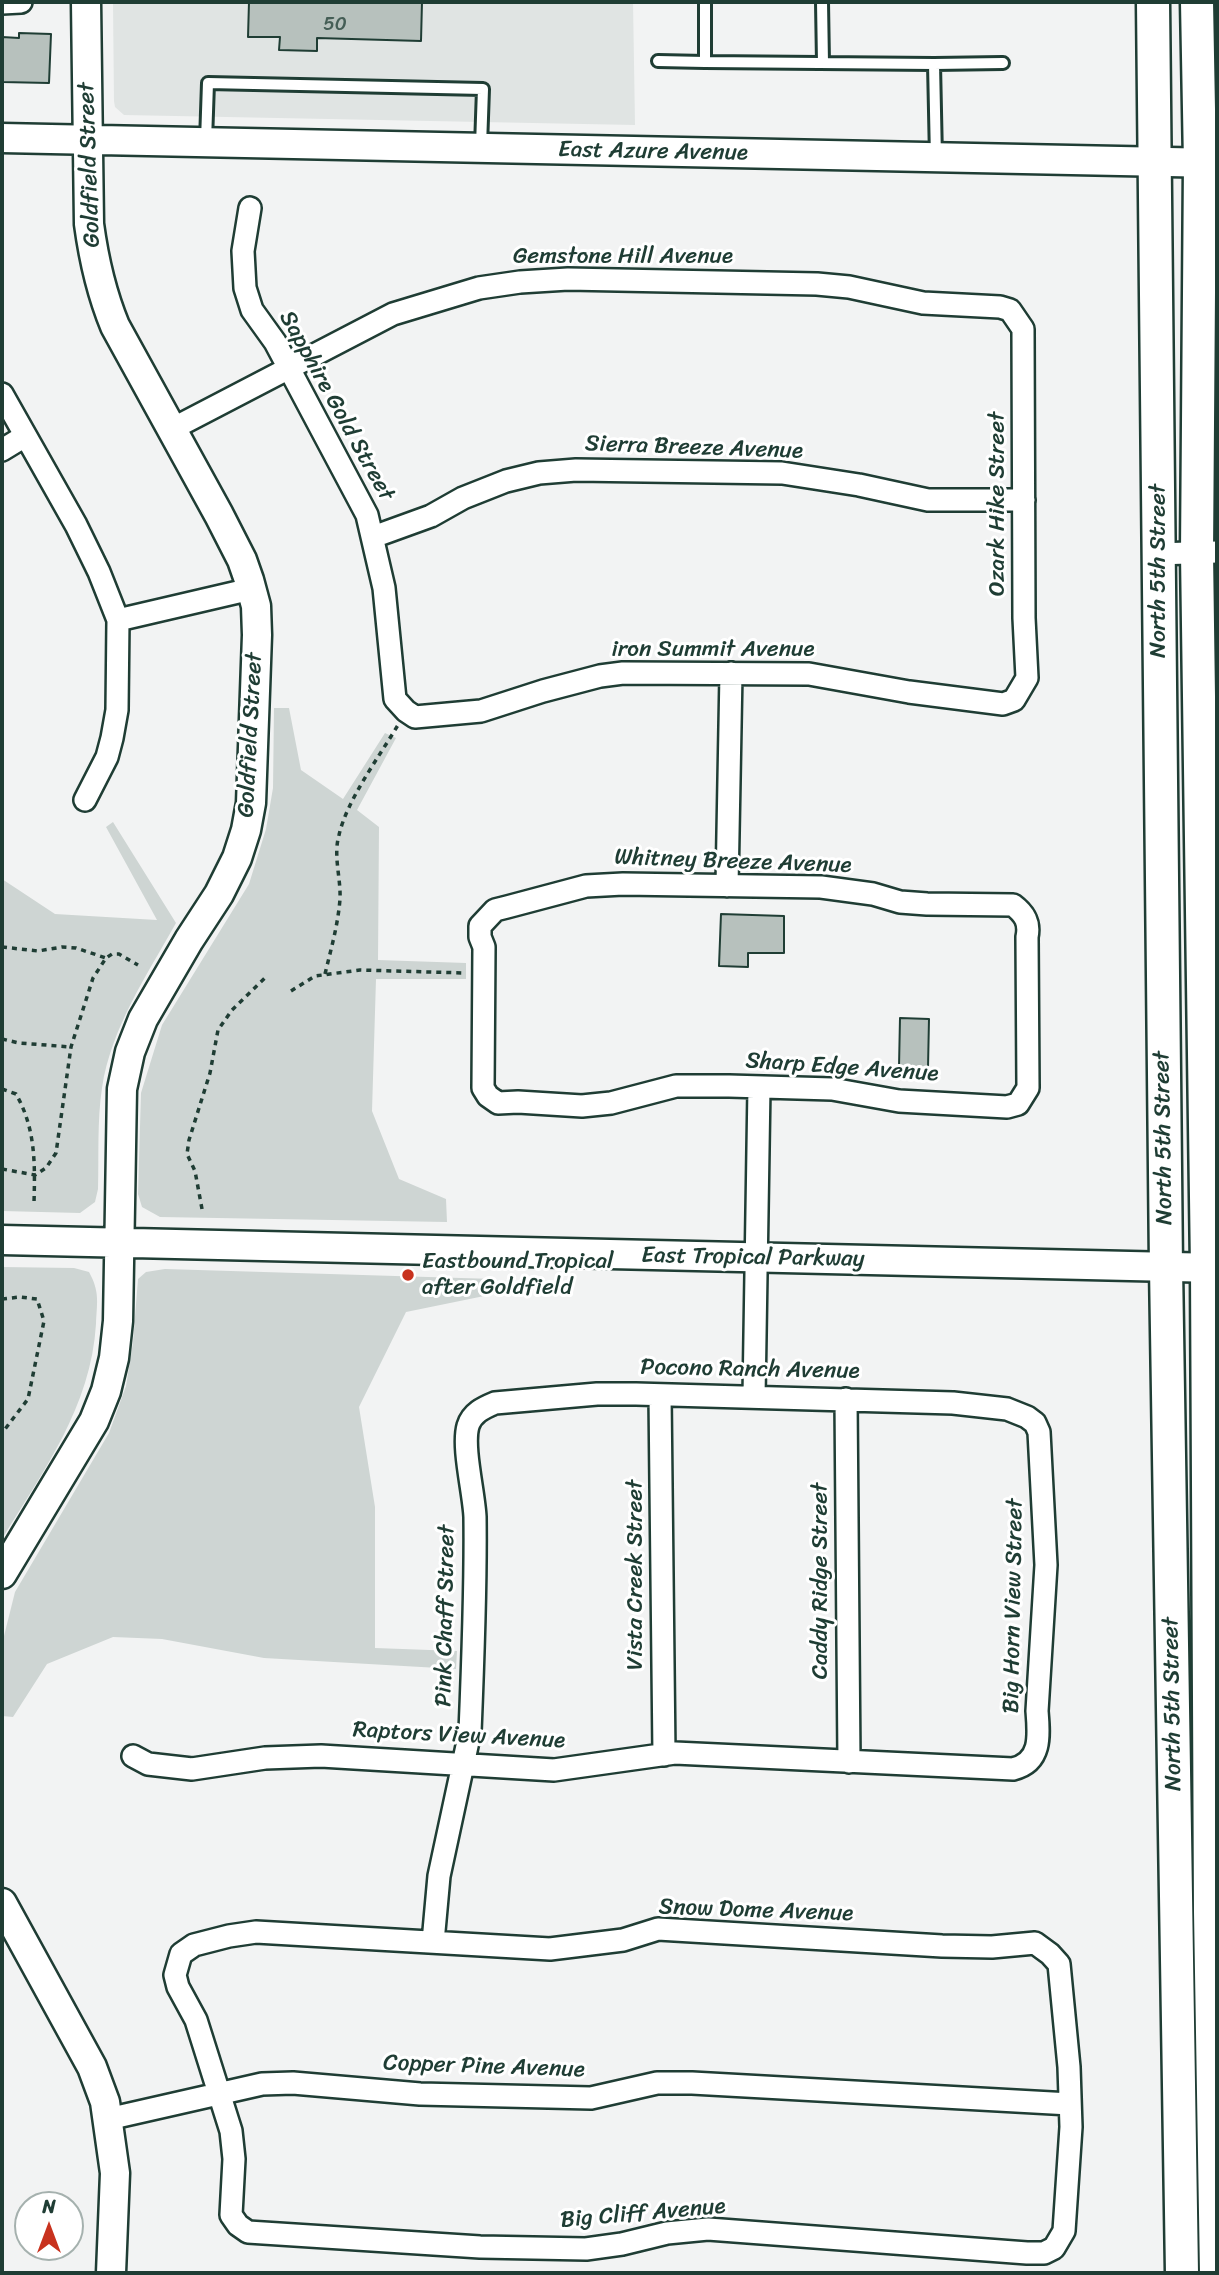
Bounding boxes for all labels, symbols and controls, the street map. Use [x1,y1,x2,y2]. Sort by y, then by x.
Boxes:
house number: 50 [323,14,347,36]
street label: Goldfield Street [73,82,107,248]
street label: East Azure Avenue [558,137,748,167]
street label: Gemstone Hill Avenue [513,243,733,271]
street label: Sapphire Gold Street [272,306,400,506]
street label: Ozark Hike Street [984,412,1012,596]
street label: Sierra Breeze Avenue [585,430,803,466]
street label: North 5th Street [1145,484,1173,658]
street label: iron Summit Avenue [612,636,814,664]
street label: Goldfield Street [233,652,269,818]
street label: Whitney Breeze Avenue [614,844,852,880]
street label: Sharp Edge Avenue [745,1047,939,1089]
street label: North 5th Street [1149,1051,1179,1225]
street label: East Tropical Parkway [641,1242,865,1274]
place label: Eastbound Tropical after Goldfield [422,1248,614,1302]
marker: Eastbound Tropical after Goldfield [400,1267,416,1283]
street label: Pocono Ranch Avenue [640,1354,860,1386]
street label: Vista Creek Street [622,1480,650,1670]
street label: Caddy Ridge Street [807,1483,835,1679]
street label: Big Horn View Street [998,1498,1030,1714]
street label: Pink Chaff Street [431,1525,461,1707]
street label: North 5th Street [1158,1617,1188,1791]
street label: Raptors View Avenue [352,1717,566,1755]
street label: Snow Dome Avenue [658,1894,854,1928]
street label: Copper Pine Avenue [383,2050,585,2084]
text: N [42,2190,56,2223]
north arrow [14,2191,84,2261]
street label: Big Cliff Avenue [559,2193,727,2235]

